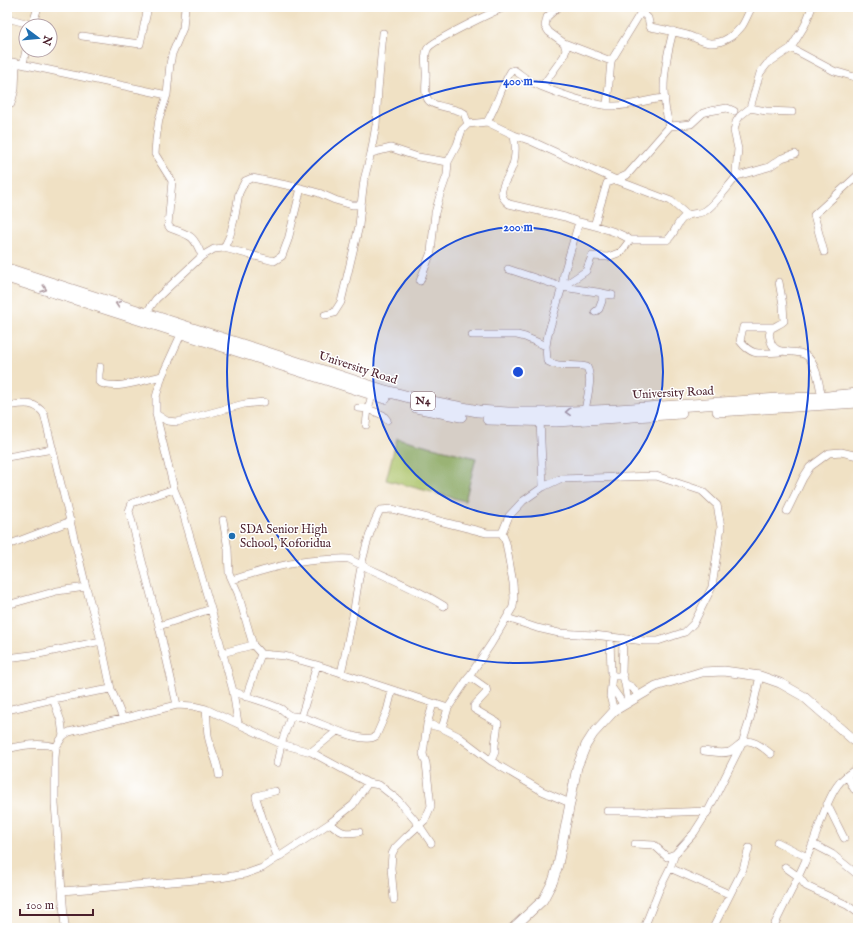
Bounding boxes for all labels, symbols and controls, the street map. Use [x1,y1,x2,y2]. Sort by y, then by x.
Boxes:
north arrow [18,18,58,58]
text: N [38,33,55,47]
text: 400 m [503,74,534,89]
text: 200 m [503,220,533,235]
one-way arrow [40,285,47,293]
one-way arrow [115,300,122,309]
street label: University Road [317,348,400,388]
centre of rings [511,365,525,379]
street label: University Road [632,383,715,403]
road number: N4 [411,392,435,410]
one-way arrow [565,407,571,416]
place label: SDA Senior High School, Koforidua [240,522,332,551]
marker: SDA Senior High School, Koforidua [227,531,237,541]
scale bar [20,891,93,917]
text: 100 m [26,898,54,913]

